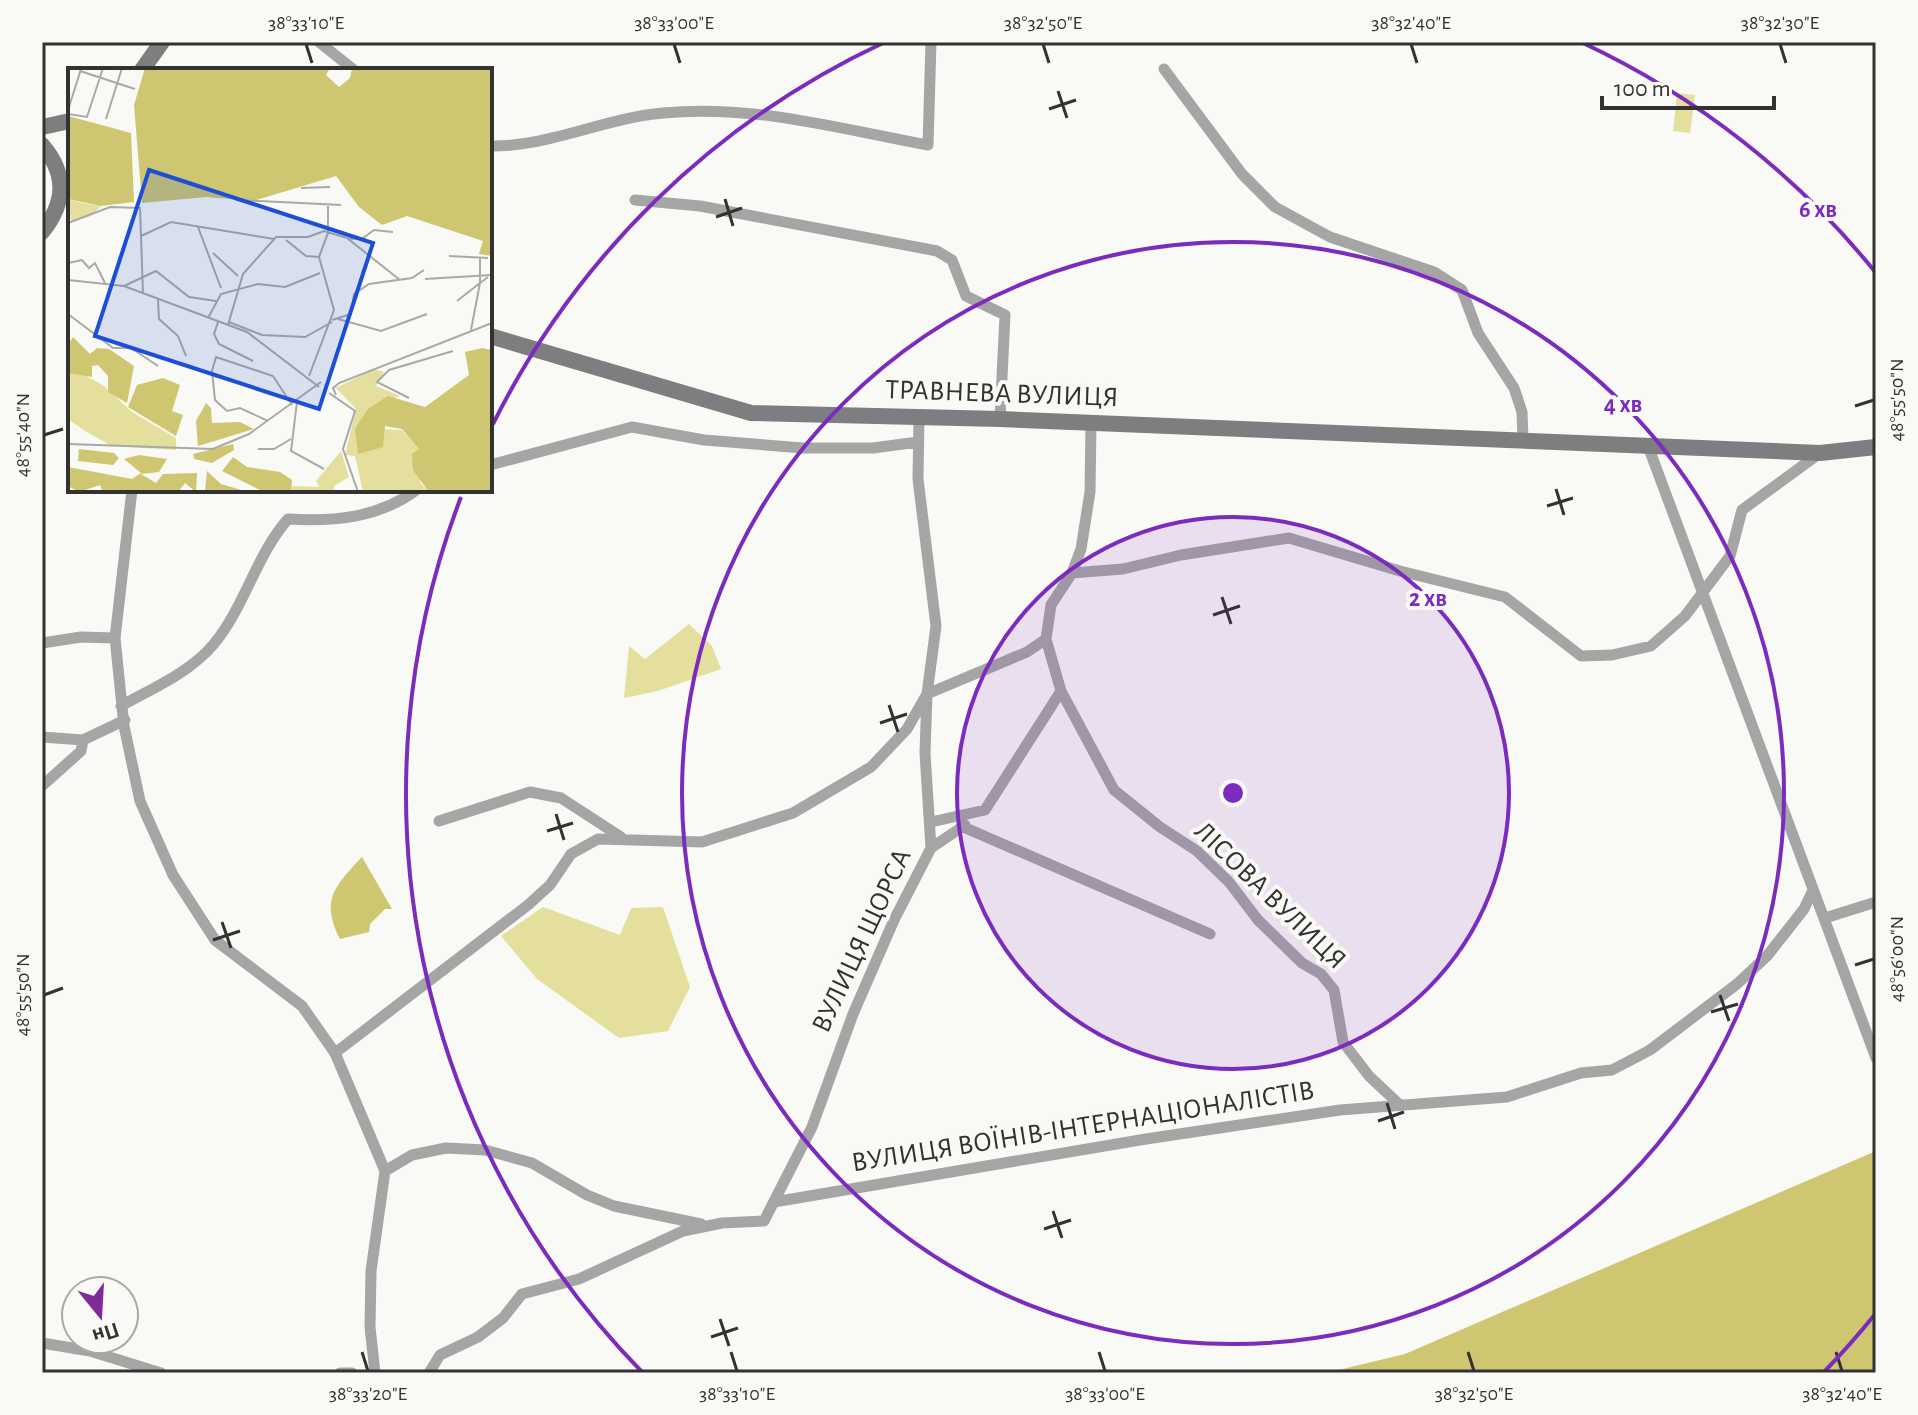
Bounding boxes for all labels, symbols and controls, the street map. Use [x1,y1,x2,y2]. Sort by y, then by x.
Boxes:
text: 38°33'10"E [268,13,344,33]
text: 38°33'00"E [634,13,714,33]
text: 38°32'50"E [1004,13,1083,33]
text: 38°32'40"E [1371,13,1451,33]
text: 38°32'30"E [1741,13,1819,33]
scale bar [1602,60,1774,110]
inset map [68,68,492,492]
text: 100 m [1614,77,1671,101]
text: 6 хв [1799,198,1837,222]
text: 48°55'50"N [1887,358,1907,442]
street label: ТРАВНЕВА ВУЛИЦЯ [885,376,1119,412]
text: 48°55'40"N [13,393,33,477]
text: 4 хв [1604,393,1642,417]
text: 2 хв [1409,587,1447,611]
centre of rings [1219,779,1247,807]
street label: ЛІСОВА ВУЛИЦЯ [1189,817,1351,975]
street label: ВУЛИЦЯ ЩОРСА [807,845,917,1037]
text: 48°56'00"N [1887,916,1907,1002]
text: 48°55'50"N [13,953,33,1037]
street label: ВУЛИЦЯ ВОЇНІВ-ІНТЕРНАЦІОНАЛІСТІВ [849,1075,1316,1177]
north arrow [60,1275,140,1355]
text: Пн [90,1318,122,1348]
text: 38°33'20"E [329,1384,407,1404]
text: 38°33'10"E [699,1384,775,1404]
text: 38°33'00"E [1065,1384,1145,1404]
text: 38°32'50"E [1435,1384,1514,1404]
text: 38°32'40"E [1802,1384,1882,1404]

